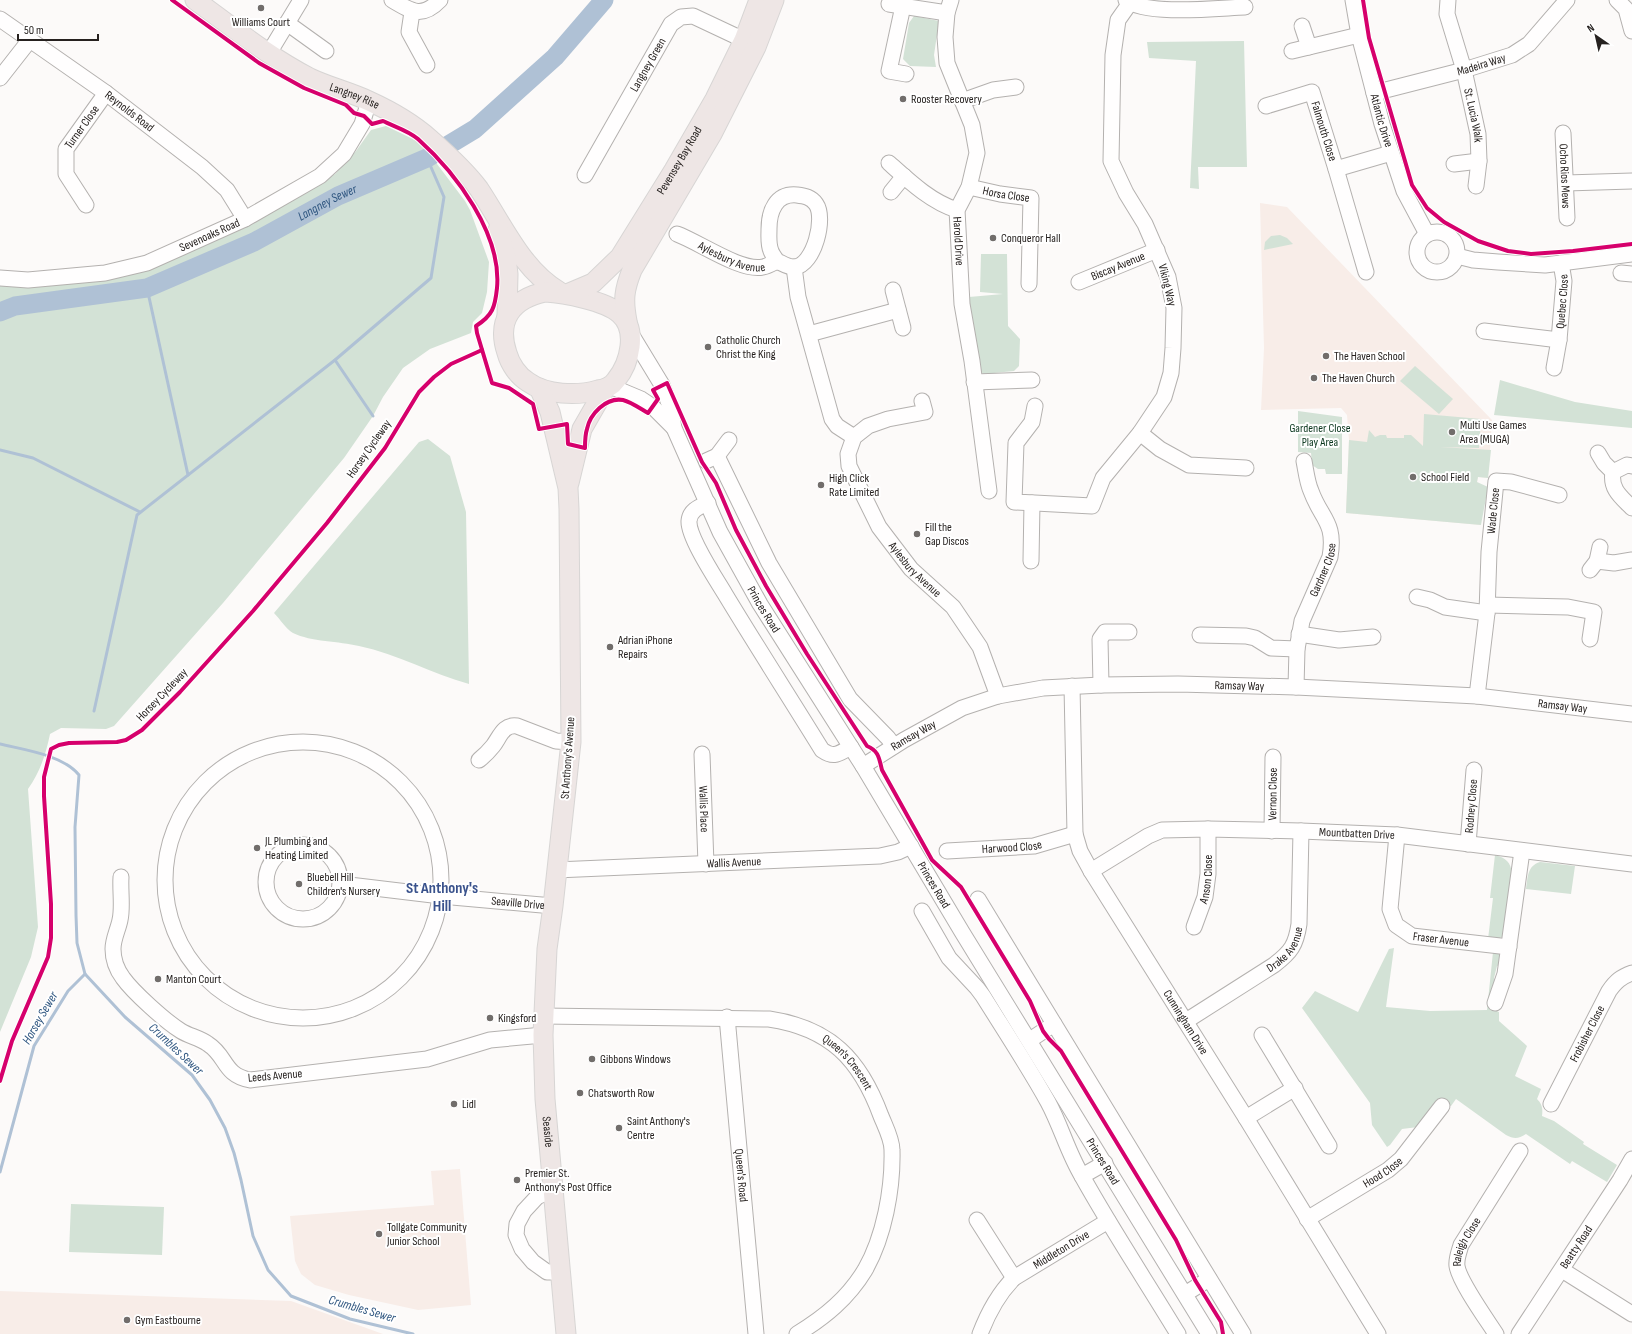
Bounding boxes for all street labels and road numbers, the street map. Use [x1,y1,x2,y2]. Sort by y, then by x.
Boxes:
street label: Langney Green [627,35,669,94]
street label: Madeira Way [1455,50,1508,79]
street label: Langney Rise [328,79,382,112]
street label: Reynolds Road [102,87,157,135]
street label: St. Lucia Walk [1461,87,1486,143]
street label: Atlantic Drive [1367,91,1397,149]
street label: Falmouth Close [1308,99,1341,163]
street label: Turner Close [61,102,102,152]
street label: Pevensey Bay Road [653,124,705,197]
street label: Ocho Rios Mews [1556,143,1574,209]
street label: Horsa Close [981,183,1031,205]
street label: Sevenoaks Road [177,215,242,255]
street label: Harold Drive [950,216,967,266]
street label: Aylesbury Avenue [695,237,767,275]
street label: Biscay Avenue [1089,248,1147,284]
street label: Viking Way [1155,262,1180,308]
street label: Quebec Close [1552,273,1572,329]
street label: Horsey Cycleway [343,417,395,481]
street label: Wade Close [1483,487,1503,534]
street label: Aylesbury Avenue [885,538,945,600]
street label: Gardner Close [1306,543,1339,599]
street label: Princes Road [744,583,784,635]
street label: Horsey Cycleway [133,665,191,725]
street label: Ramsay Way [1214,677,1265,694]
street label: Ramsay Way [1537,696,1589,716]
street label: St Anthony's Avenue [558,716,578,800]
street label: Ramsay Way [888,716,939,754]
street label: Vernon Close [1265,767,1280,820]
street label: Rodney Close [1461,778,1481,834]
street label: Wallis Place [696,785,712,833]
street label: Mountbatten Drive [1319,824,1395,842]
street label: Harwood Close [981,837,1044,856]
street label: Wallis Avenue [706,854,762,871]
street label: Anson Close [1195,854,1216,907]
street label: Princes Road [914,859,954,911]
street label: Seaville Drive [491,893,546,913]
street label: Drake Avenue [1264,925,1306,975]
street label: Fraser Avenue [1412,929,1470,950]
street label: Cunningham Drive [1160,987,1212,1057]
street label: Frobisher Close [1566,1003,1608,1065]
street label: Queen's Crescent [820,1031,876,1093]
street label: Leeds Avenue [247,1066,303,1086]
street label: Seaside [539,1116,557,1148]
street label: Princes Road [1083,1135,1123,1187]
street label: Queen's Road [732,1148,751,1203]
street label: Hood Close [1360,1153,1406,1191]
street label: Raleigh Close [1449,1214,1484,1267]
street label: Beatty Road [1556,1223,1596,1272]
street label: Middleton Drive [1030,1227,1092,1272]

